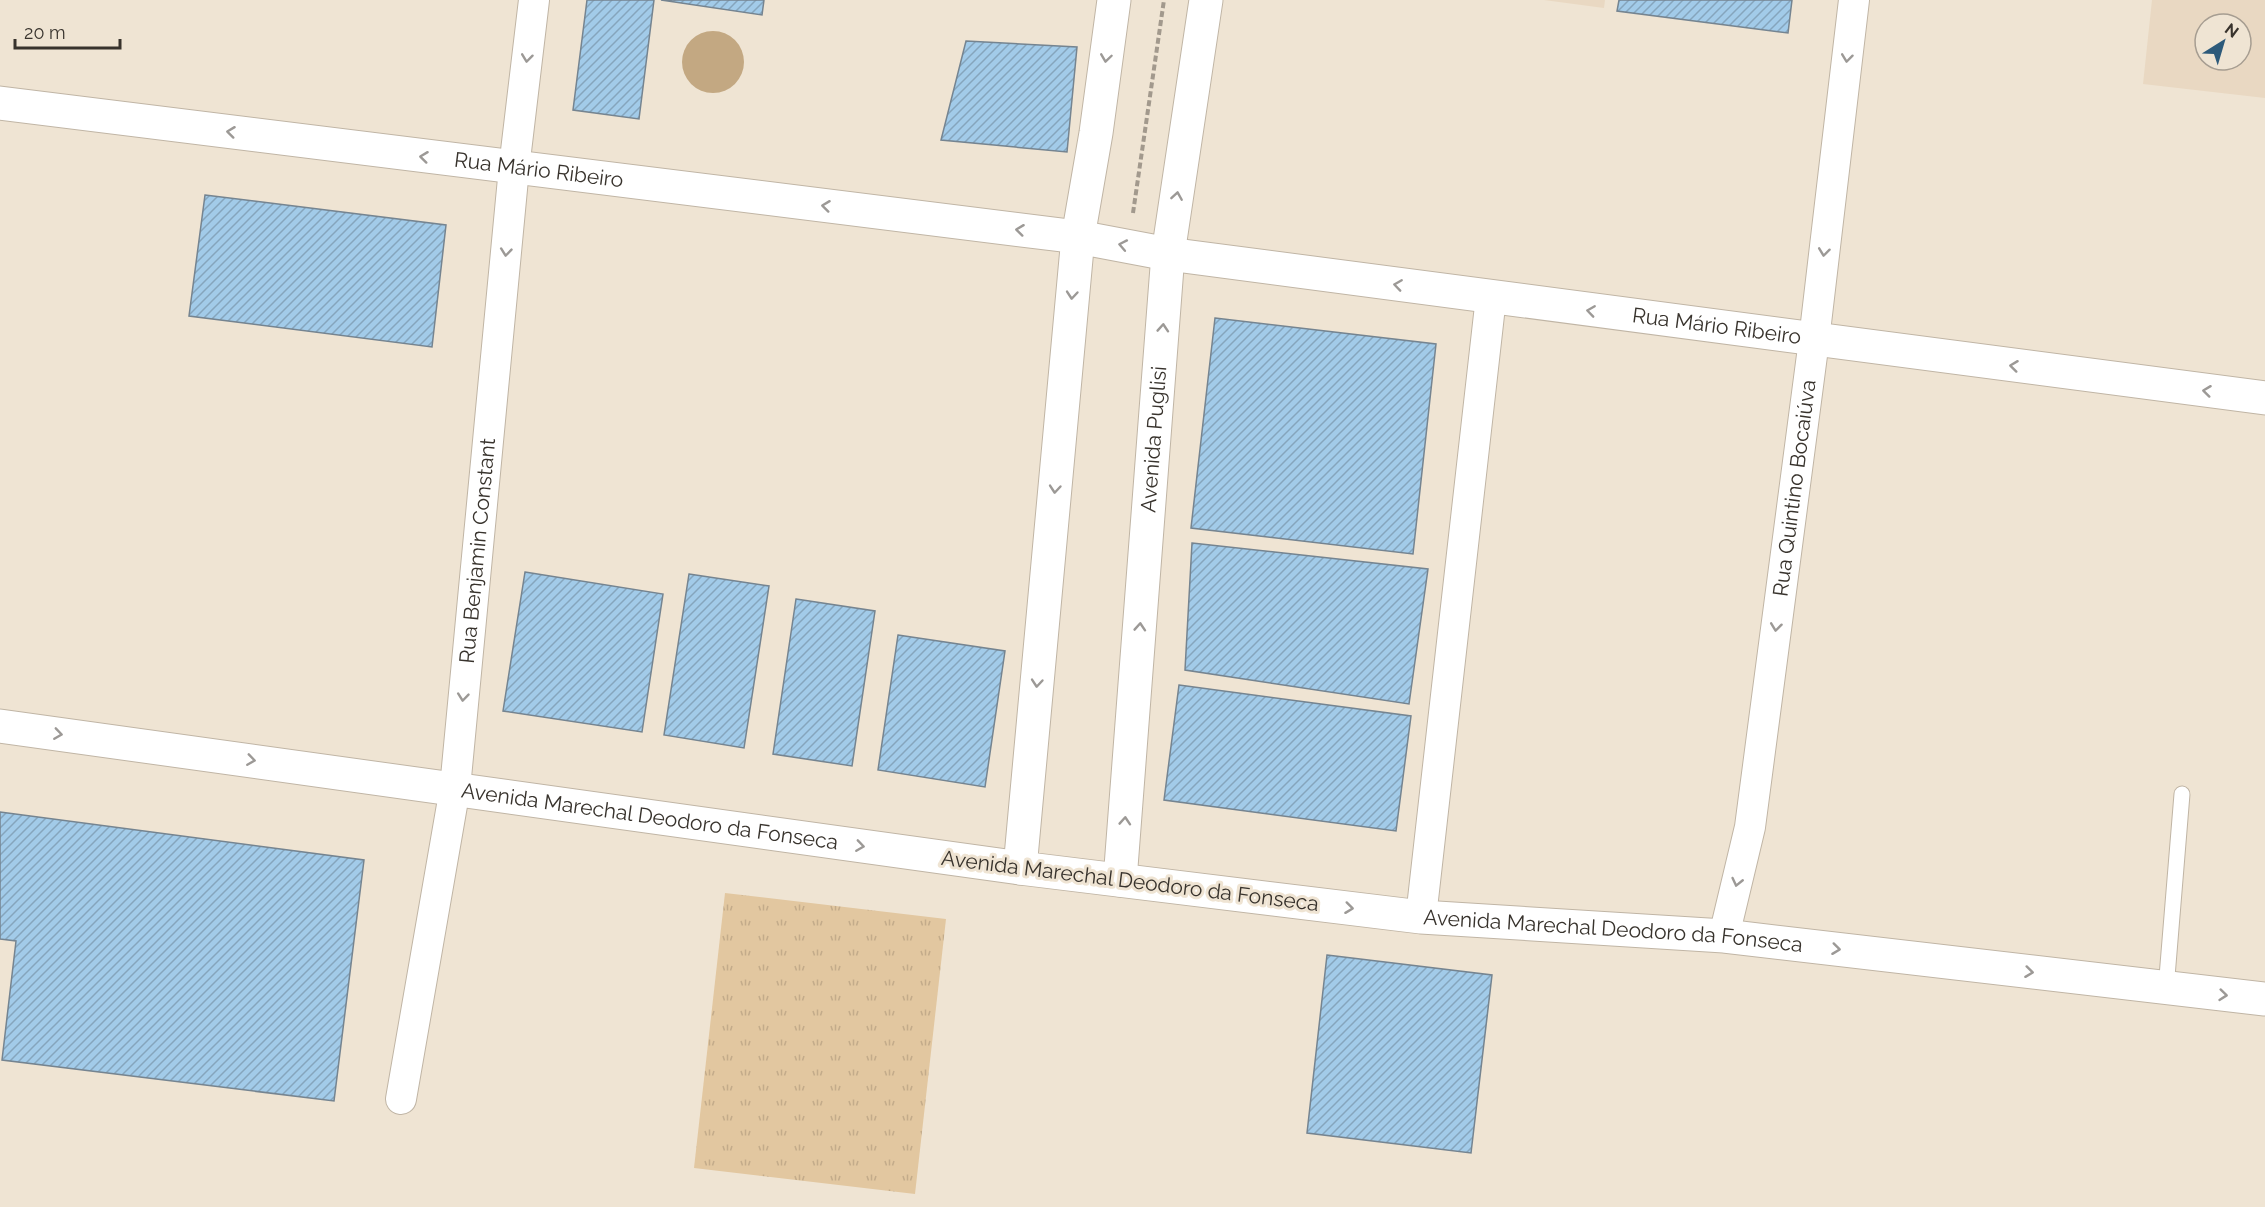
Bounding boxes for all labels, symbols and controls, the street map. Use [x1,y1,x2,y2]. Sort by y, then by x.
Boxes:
scale bar [15,12,120,50]
north arrow [2193,12,2253,72]
text: N [2221,19,2242,42]
text: 20 m [24,22,66,43]
one-way arrow [1100,53,1113,63]
one-way arrow [522,54,534,63]
one-way arrow [1841,54,1854,63]
one-way arrow [226,126,235,139]
street label: Rua Mário Ribeiro [453,147,625,192]
one-way arrow [420,151,429,163]
one-way arrow [1170,192,1182,201]
one-way arrow [822,200,831,213]
one-way arrow [1015,224,1024,236]
one-way arrow [1118,239,1128,252]
one-way arrow [500,247,513,256]
one-way arrow [1819,247,1831,256]
one-way arrow [1393,279,1403,291]
one-way arrow [1066,290,1079,299]
street label: Rua Mário Ribeiro [1631,302,1803,349]
one-way arrow [1587,305,1596,317]
one-way arrow [1156,323,1169,332]
one-way arrow [2009,360,2018,373]
street label: Avenida Puglisi [1135,365,1171,513]
street label: Rua Quintino Bocaiúva [1767,378,1821,598]
one-way arrow [2202,385,2212,398]
street label: Rua Benjamin Constant [454,437,500,664]
one-way arrow [1049,485,1062,494]
one-way arrow [1133,622,1146,631]
one-way arrow [1771,623,1783,632]
one-way arrow [1031,679,1044,688]
one-way arrow [457,692,470,701]
one-way arrow [53,727,63,739]
one-way arrow [247,753,256,766]
street label: Avenida Marechal Deodoro da Fonseca [460,777,840,855]
one-way arrow [1118,817,1131,826]
one-way arrow [856,839,865,851]
street label: Avenida Marechal Deodoro da Fonseca [940,845,1320,916]
one-way arrow [1731,876,1744,886]
one-way arrow [1344,901,1353,913]
street label: Avenida Marechal Deodoro da Fonseca [1423,904,1804,957]
one-way arrow [1831,942,1840,955]
one-way arrow [2025,966,2034,978]
one-way arrow [2219,988,2228,1001]

